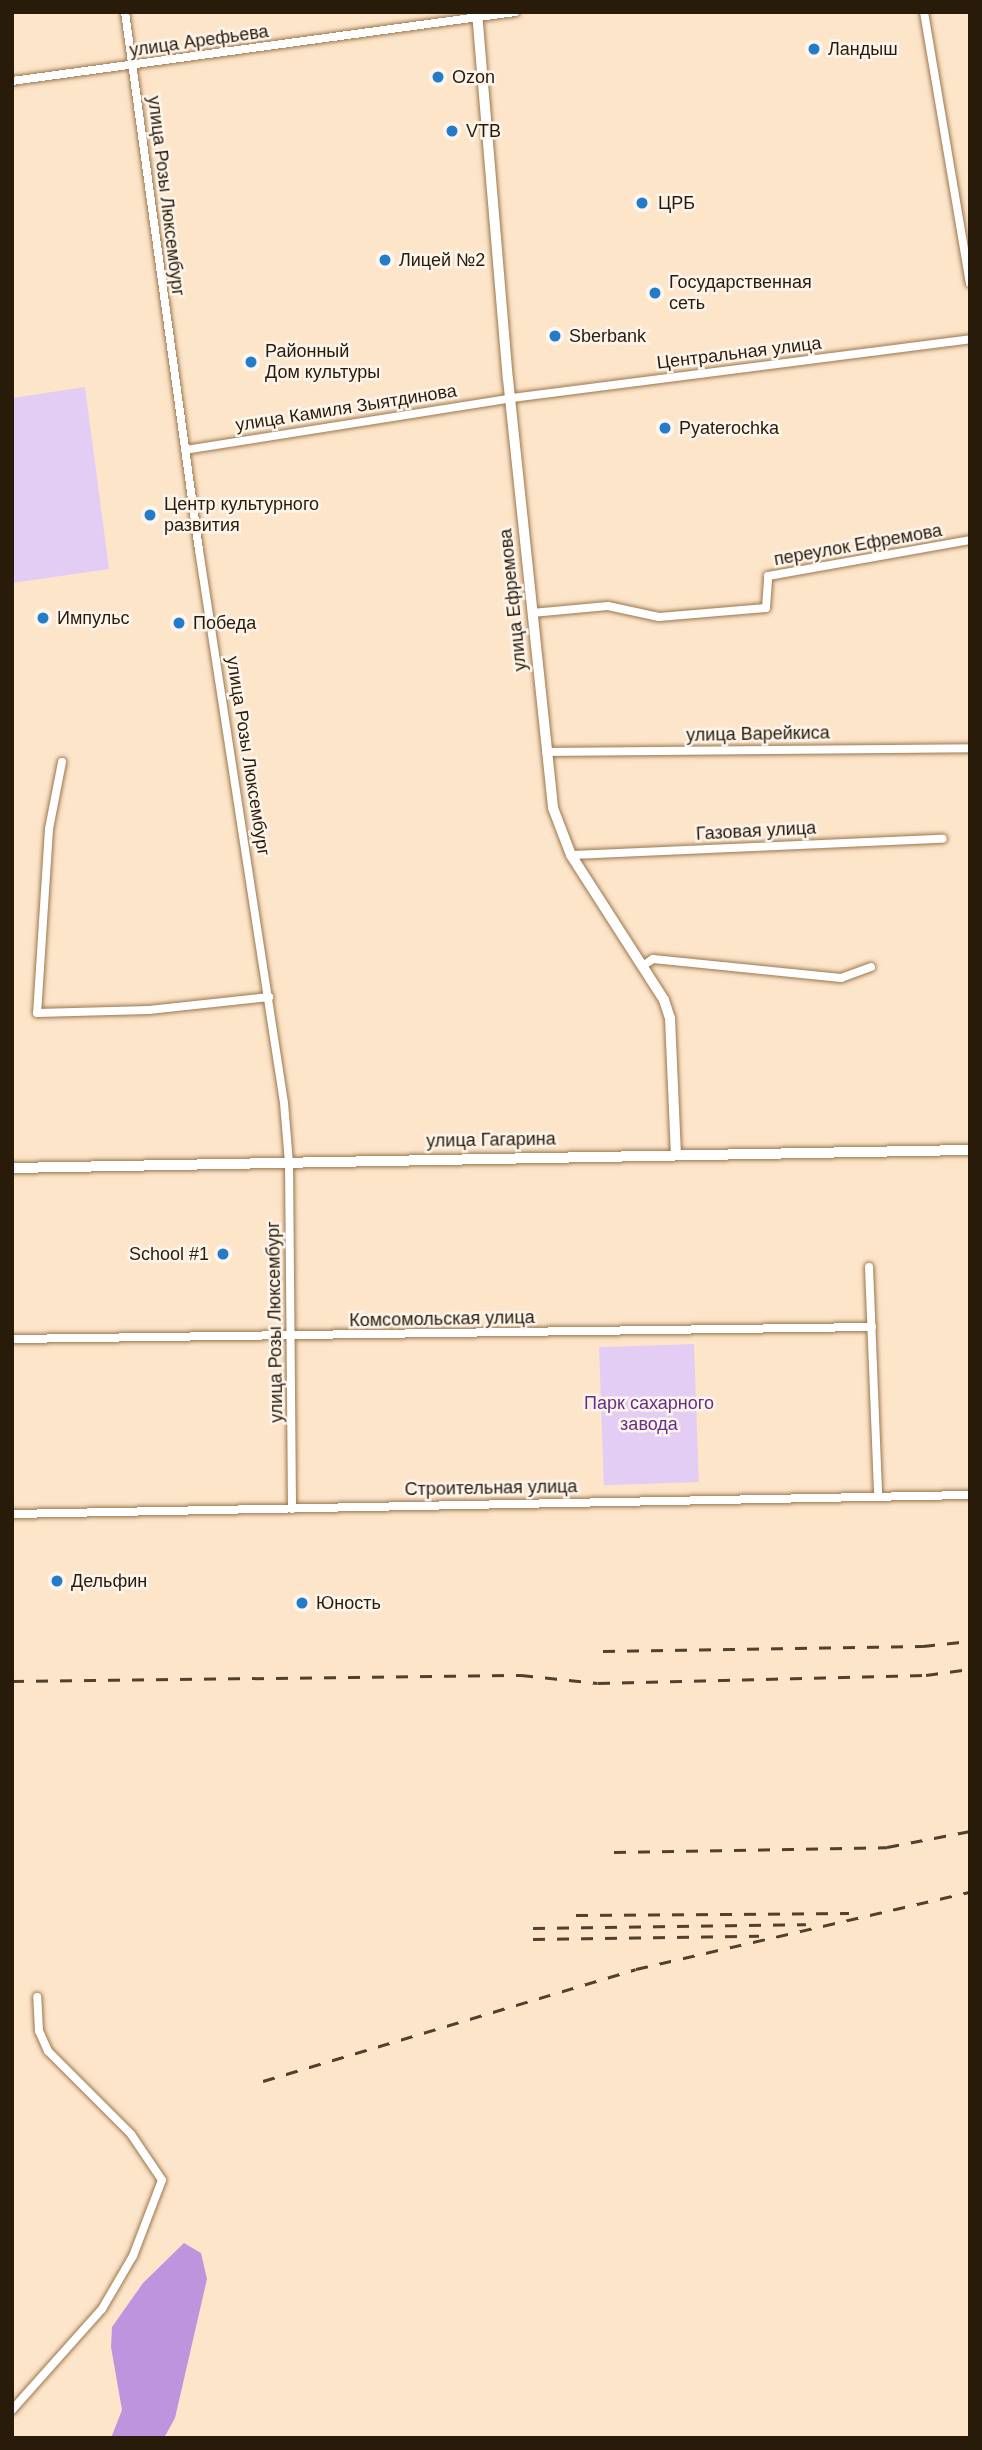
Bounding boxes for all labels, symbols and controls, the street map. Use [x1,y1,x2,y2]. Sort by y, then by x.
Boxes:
street label: улица Арефьева [128,21,270,61]
place label: Ландыш [828,38,898,60]
marker: Ландыш [806,41,822,57]
place label: Ozon [452,66,495,88]
marker: Ozon [430,69,446,85]
street label: улица Розы Люксембург [143,95,189,297]
place label: VTB [466,120,501,142]
marker: VTB [444,123,460,139]
place label: ЦРБ [658,192,695,214]
marker: ЦРБ [632,193,652,213]
place label: Лицей №2 [399,249,485,271]
marker: Лицей №2 [377,252,393,268]
place label: Государственная сеть [669,272,812,314]
marker: Государственная сеть [647,285,663,301]
place label: Sberbank [569,325,646,347]
marker: Sberbank [547,328,563,344]
street label: Центральная улица [656,332,822,374]
place label: Районный Дом культуры [265,341,380,384]
marker: Районный Дом культуры [243,354,259,370]
street label: улица Камиля Зыятдинова [234,380,458,436]
place label: Pyaterochka [679,417,779,439]
marker: Pyaterochka [657,420,673,436]
place label: Центр культурного развития [164,494,319,536]
marker: Центр культурного развития [142,507,158,523]
street label: переулок Ефремова [772,520,944,570]
street label: улица Ефремова [495,528,531,672]
place label: Импульс [57,607,130,629]
marker: Импульс [35,610,51,626]
place label: Победа [193,612,256,634]
marker: Победа [171,615,187,631]
street label: улица Розы Люксембург [222,655,274,857]
street label: улица Варейкиса [686,722,830,746]
street label: Газовая улица [695,817,817,845]
street label: улица Гагарина [426,1128,556,1152]
street label: улица Розы Люксембург [262,1221,288,1423]
place label: School #1 [129,1243,209,1265]
marker: School #1 [215,1246,231,1262]
street label: Комсомольская улица [349,1307,535,1331]
park label: Парк сахарного завода [584,1393,714,1436]
street label: Строительная улица [404,1476,578,1500]
place label: Дельфин [71,1570,147,1592]
marker: Дельфин [49,1573,65,1589]
place label: Юность [316,1592,381,1614]
marker: Юность [294,1595,310,1611]

